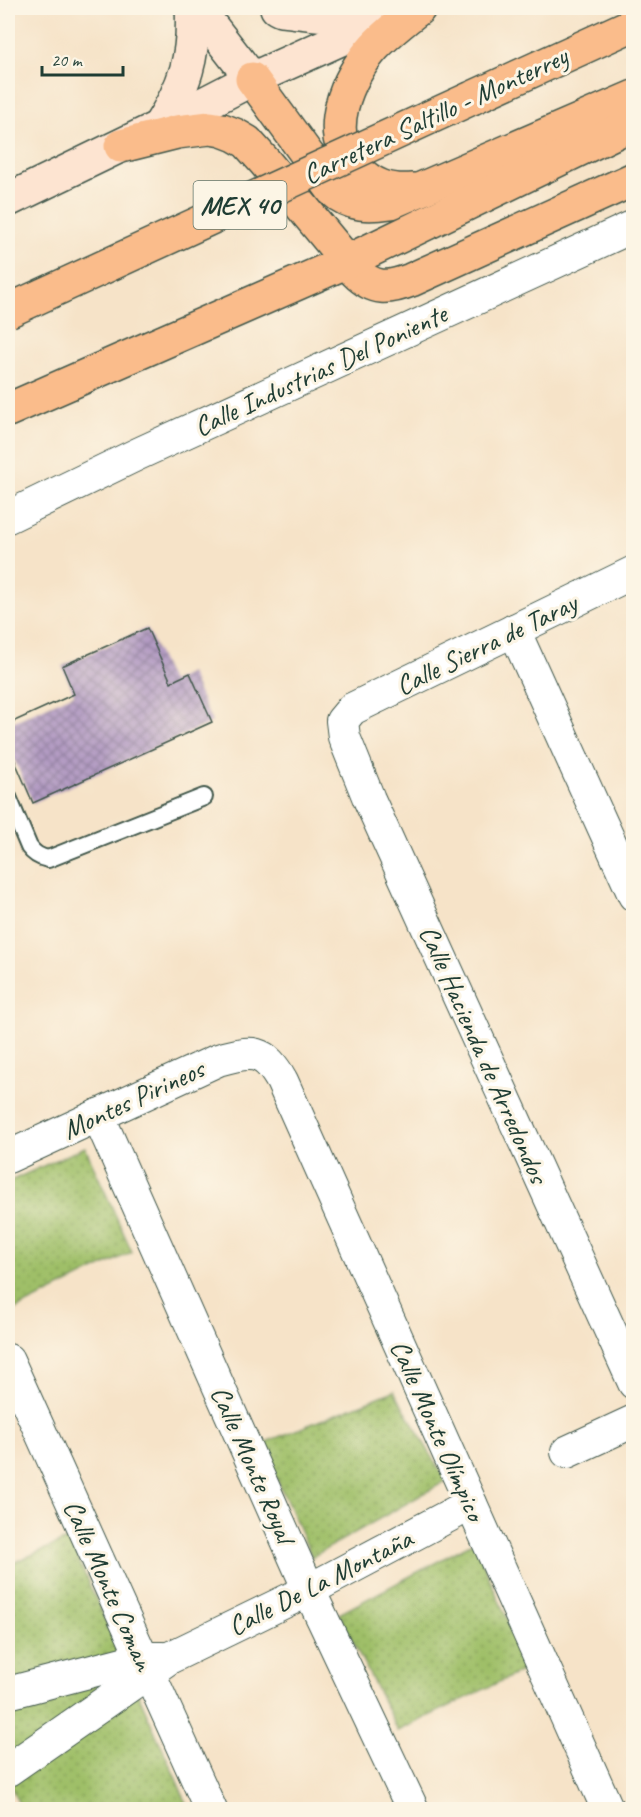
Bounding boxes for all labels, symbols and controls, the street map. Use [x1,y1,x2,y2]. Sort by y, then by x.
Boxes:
street label: Carretera Saltillo - Monterrey [297,37,575,192]
scale bar [42,39,123,77]
text: 20 m [51,49,84,71]
road number: MEX 40 [194,181,286,229]
street label: Calle Industrias Del Poniente [188,295,454,444]
street label: Calle Sierra de Taray [390,584,584,703]
street label: Calle Hacienda de Arredondos [411,920,558,1191]
street label: Montes Pirineos [57,1050,212,1147]
street label: Calle Monte Olímpico [383,1334,495,1529]
street label: Calle Monte Royal [203,1380,305,1553]
street label: Calle Monte Coman [56,1494,163,1677]
street label: Calle De La Montaña [222,1520,420,1643]

